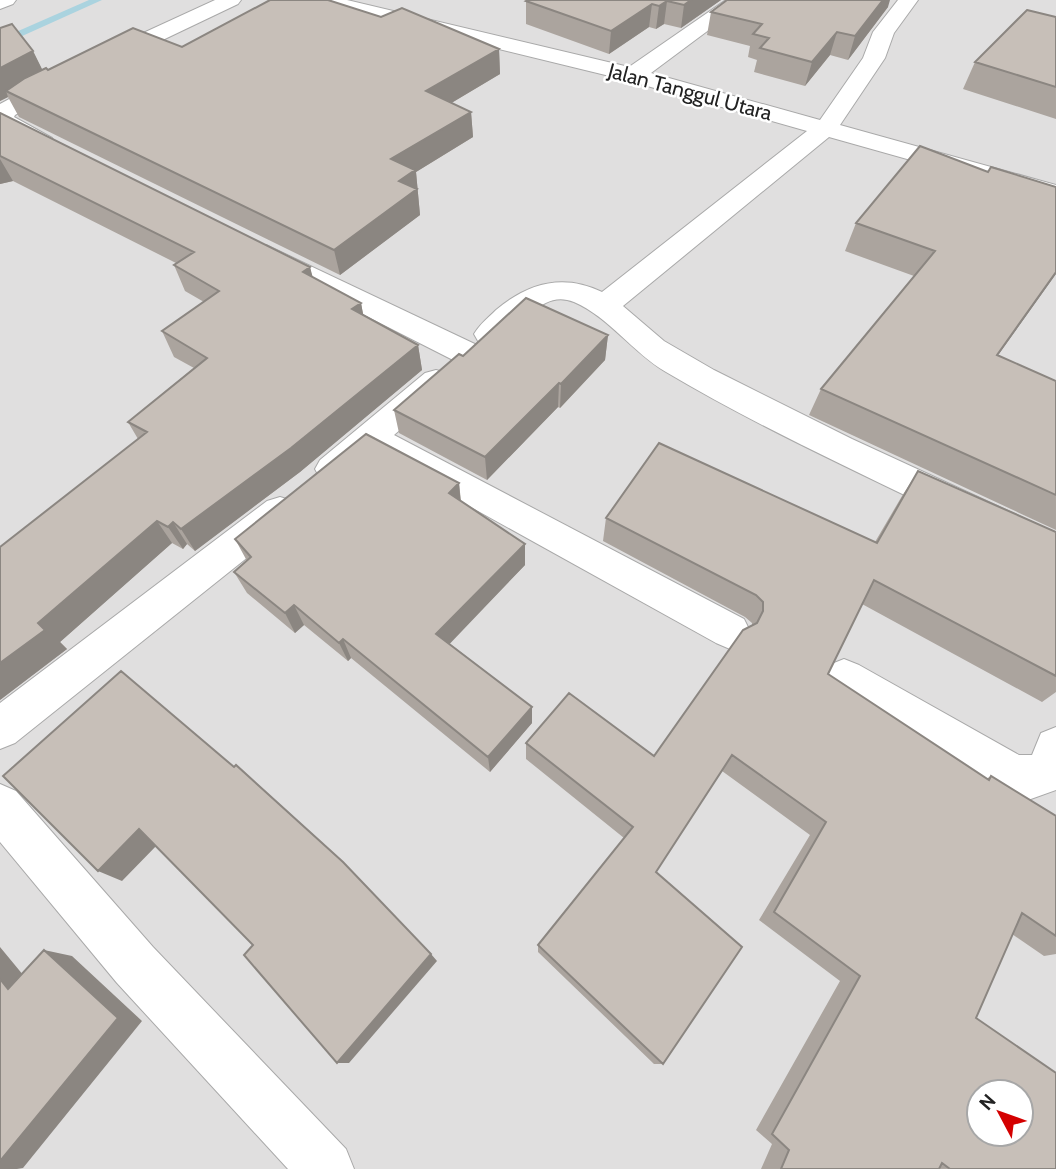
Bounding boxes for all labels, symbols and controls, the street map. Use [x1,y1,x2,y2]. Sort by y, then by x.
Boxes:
street label: Jalan Tanggul Utara [604,57,775,125]
north arrow [965,1078,1035,1148]
text: N [974,1090,1001,1115]

